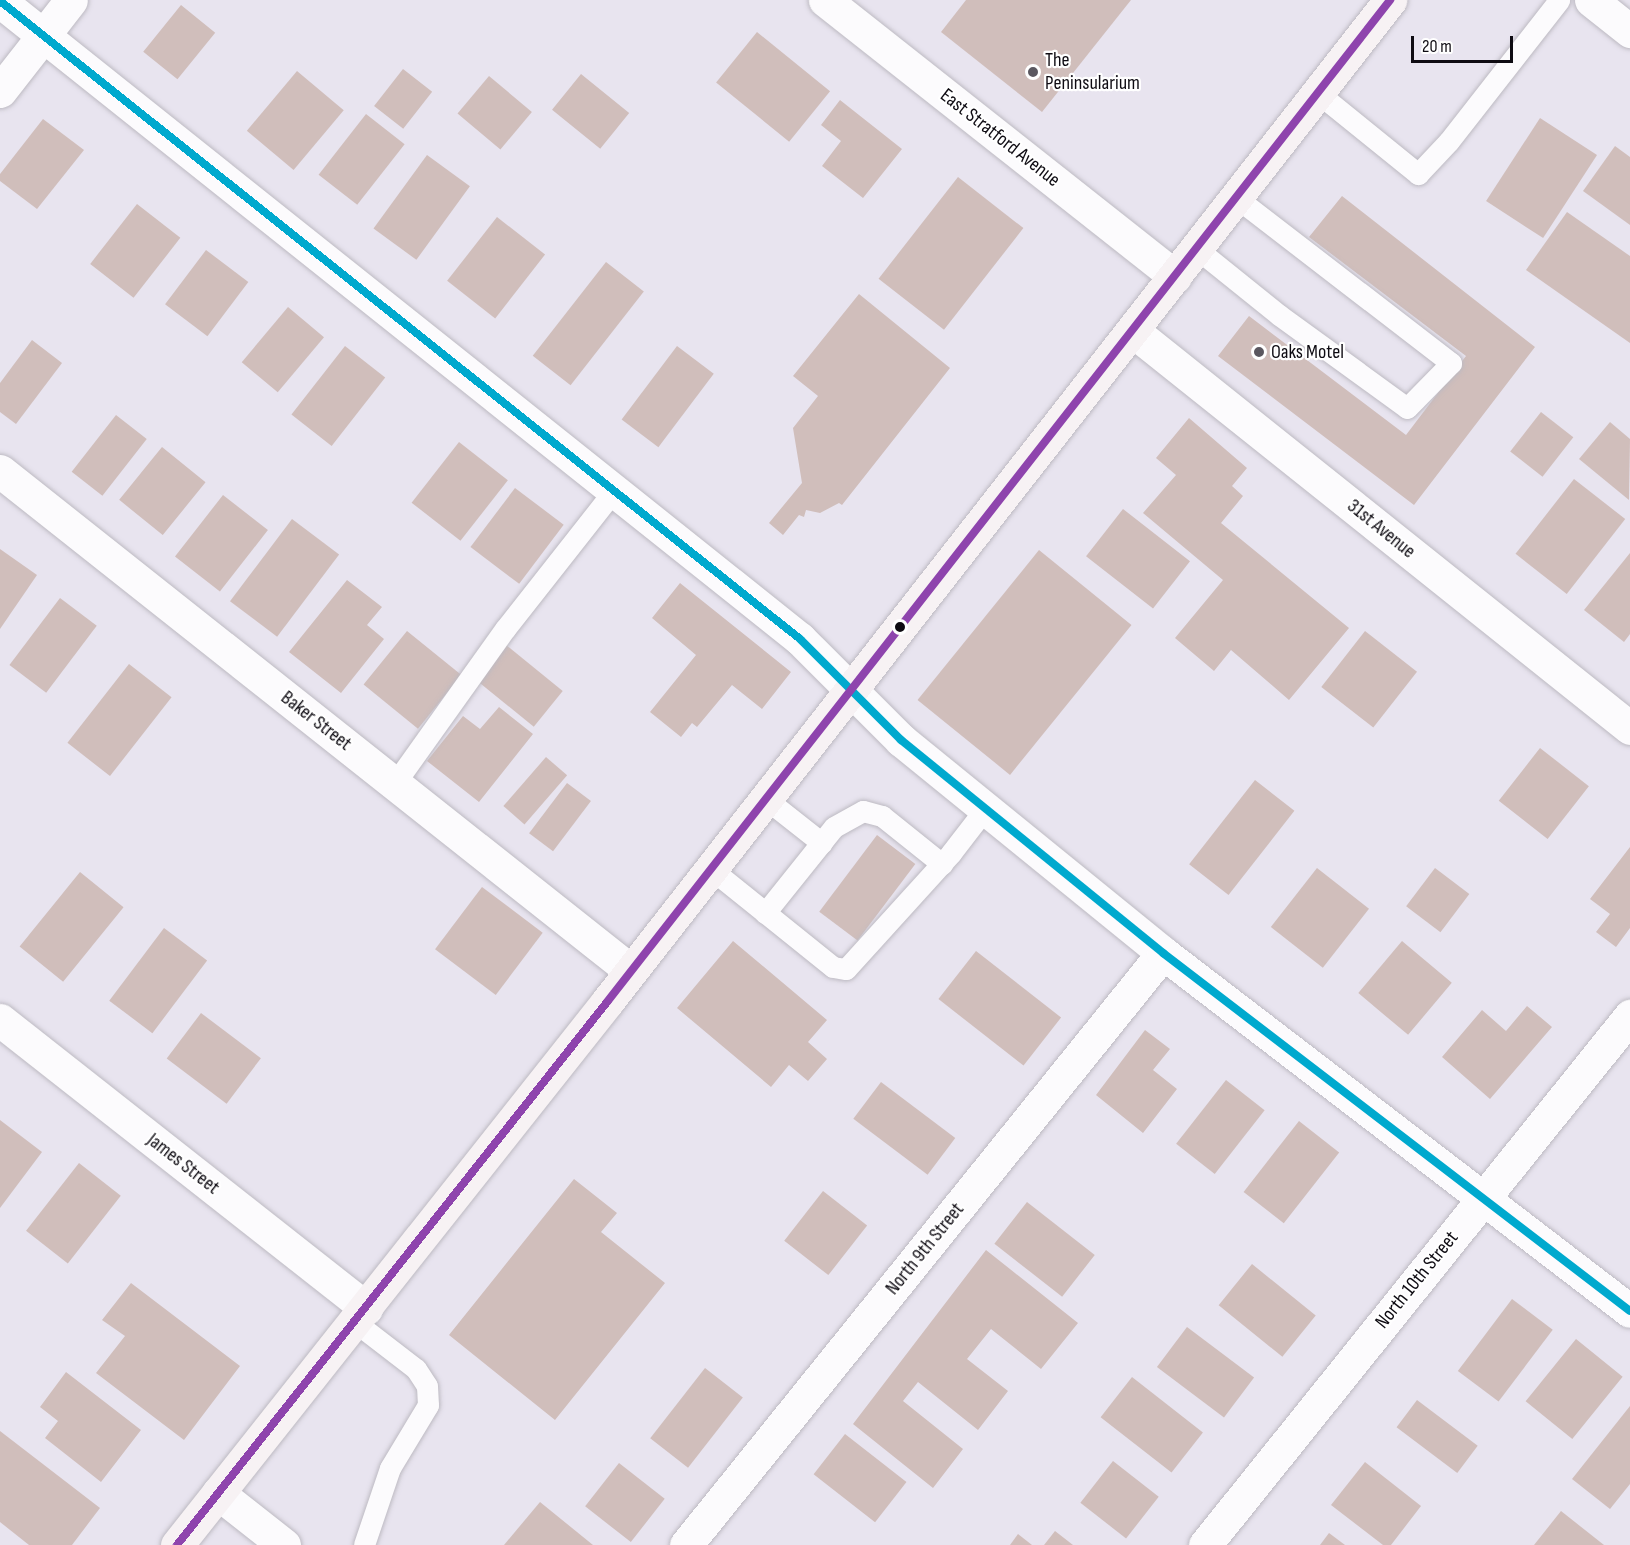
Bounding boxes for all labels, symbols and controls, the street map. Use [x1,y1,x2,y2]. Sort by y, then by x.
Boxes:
scale bar [1414,24,1516,62]
text: 20 m [1422,36,1452,57]
place label: The Peninsularium [1045,48,1140,95]
marker: The Peninsularium [1026,65,1040,79]
street label: East Stratford Avenue [935,84,1065,192]
place label: Oaks Motel [1271,340,1344,364]
marker: Oaks Motel [1252,345,1266,359]
street label: 31st Avenue [1342,494,1420,564]
unlabelled marker [894,621,906,633]
street label: Baker Street [276,686,356,756]
street label: James Street [142,1128,224,1200]
street label: North 9th Street [881,1198,969,1300]
street label: North 10th Street [1370,1226,1464,1334]

